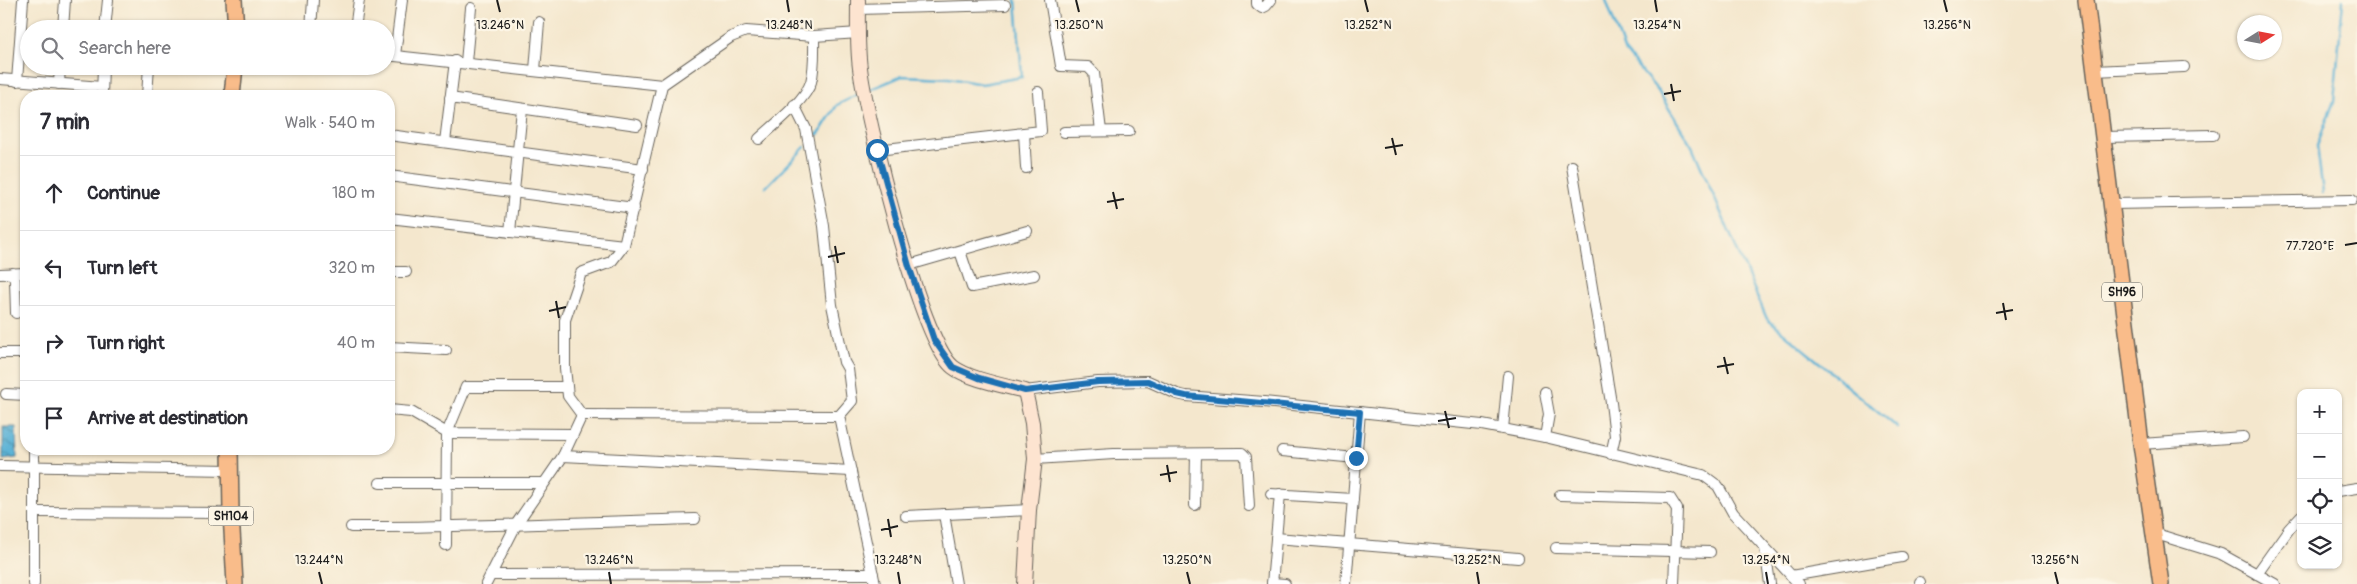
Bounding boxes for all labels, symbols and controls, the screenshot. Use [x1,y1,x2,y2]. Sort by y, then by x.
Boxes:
north arrow [2237,15,2282,60]
text: 13.246°N [476,18,524,33]
text: 13.248°N [765,18,813,33]
text: 13.250°N [1055,18,1103,33]
text: 13.252°N [1344,18,1392,33]
text: 13.254°N [1633,18,1681,33]
text: 13.256°N [1923,18,1971,33]
search box [20,20,395,75]
icon: search [38,34,66,62]
text: Search here [78,36,171,60]
text: 7 min [40,109,90,136]
text: Walk · 540 m [285,113,375,133]
route start [866,139,889,162]
icon: ahead [40,179,68,207]
text: Continue [87,181,160,205]
text: 180 m [332,183,375,203]
text: 77.720°E [2286,239,2334,254]
icon: left [40,254,68,282]
text: Turn left [87,256,157,280]
text: 320 m [329,258,375,278]
road number: SH96 [2102,282,2142,302]
icon: right [40,329,68,357]
text: Turn right [87,331,165,355]
text: 40 m [337,333,375,353]
map controls [2297,389,2342,569]
button: + [2297,389,2342,434]
icon: arrive [40,404,68,432]
text: Arrive at destination [87,406,248,430]
button: − [2297,434,2342,479]
route end [1345,447,1368,470]
button: locate [2297,479,2342,524]
road number: SH104 [208,506,254,526]
button: layers [2297,524,2342,569]
text: 13.244°N [295,553,343,568]
text: 13.246°N [585,553,633,568]
text: 13.248°N [874,553,922,568]
text: 13.250°N [1163,553,1211,568]
text: 13.252°N [1453,553,1501,568]
text: 13.254°N [1742,553,1790,568]
text: 13.256°N [2031,553,2079,568]

